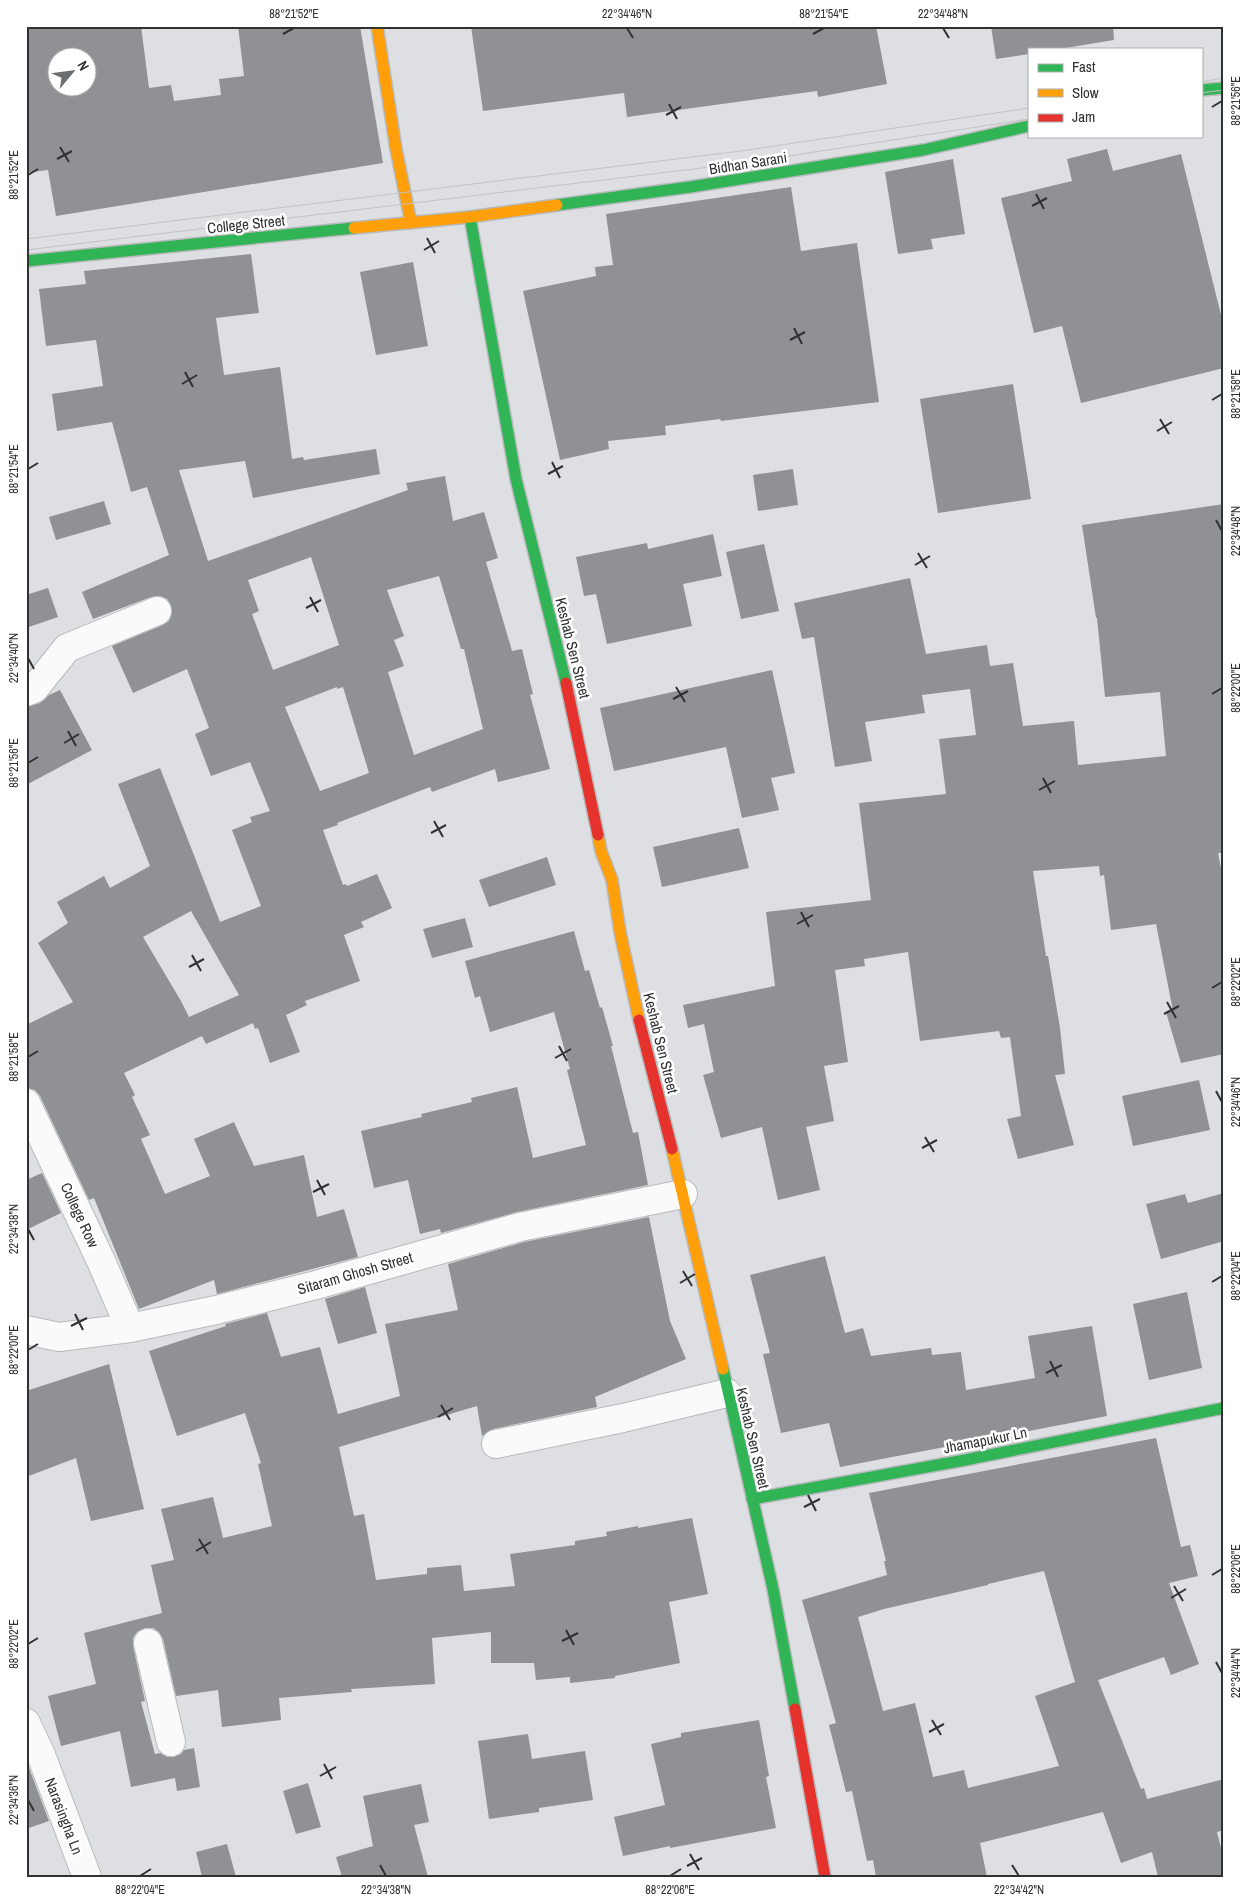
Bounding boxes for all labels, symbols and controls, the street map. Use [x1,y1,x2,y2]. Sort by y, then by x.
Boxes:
text: 88°21'52"E [269,6,319,22]
text: 22°34'46"N [602,6,652,22]
text: 88°21'54"E [799,6,849,22]
text: 22°34'48"N [918,6,968,22]
north arrow [48,48,98,98]
legend [1028,48,1202,138]
text: Fast [1072,56,1096,77]
text: N [73,58,93,74]
text: 88°21'56"E [1228,76,1244,126]
text: Slow [1072,82,1099,103]
text: Jam [1072,106,1095,127]
street label: Bidhan Sarani [708,146,788,180]
text: 88°21'52"E [6,150,22,200]
street label: College Street [206,209,286,239]
text: 88°21'58"E [1228,369,1244,419]
text: 88°21'54"E [6,444,22,494]
text: 22°34'48"N [1228,506,1244,556]
street label: Keshab Sen Street [550,595,596,701]
text: 22°34'40"N [6,633,22,683]
text: 88°22'00"E [1228,663,1244,713]
text: 88°21'56"E [6,738,22,788]
text: 88°22'02"E [1228,957,1244,1007]
street label: Keshab Sen Street [638,990,684,1096]
text: 88°21'58"E [6,1032,22,1082]
text: 22°34'46"N [1228,1077,1244,1127]
street label: College Row [56,1179,104,1251]
text: 22°34'38"N [6,1204,22,1254]
street label: Sitaram Ghosh Street [295,1246,416,1299]
text: 88°22'04"E [1228,1251,1244,1301]
text: 88°22'00"E [6,1325,22,1375]
street label: Keshab Sen Street [731,1385,775,1491]
street label: Jhamapukur Ln [941,1422,1029,1458]
text: 88°22'06"E [1228,1544,1244,1594]
text: 88°22'02"E [6,1619,22,1669]
text: 22°34'44"N [1228,1648,1244,1698]
text: 22°34'36"N [6,1775,22,1825]
street label: Narasingha Ln [40,1775,88,1857]
text: 88°22'04"E [115,1882,165,1898]
text: 22°34'38"N [361,1882,411,1898]
text: 88°22'06"E [645,1882,695,1898]
text: 22°34'42"N [994,1882,1044,1898]

